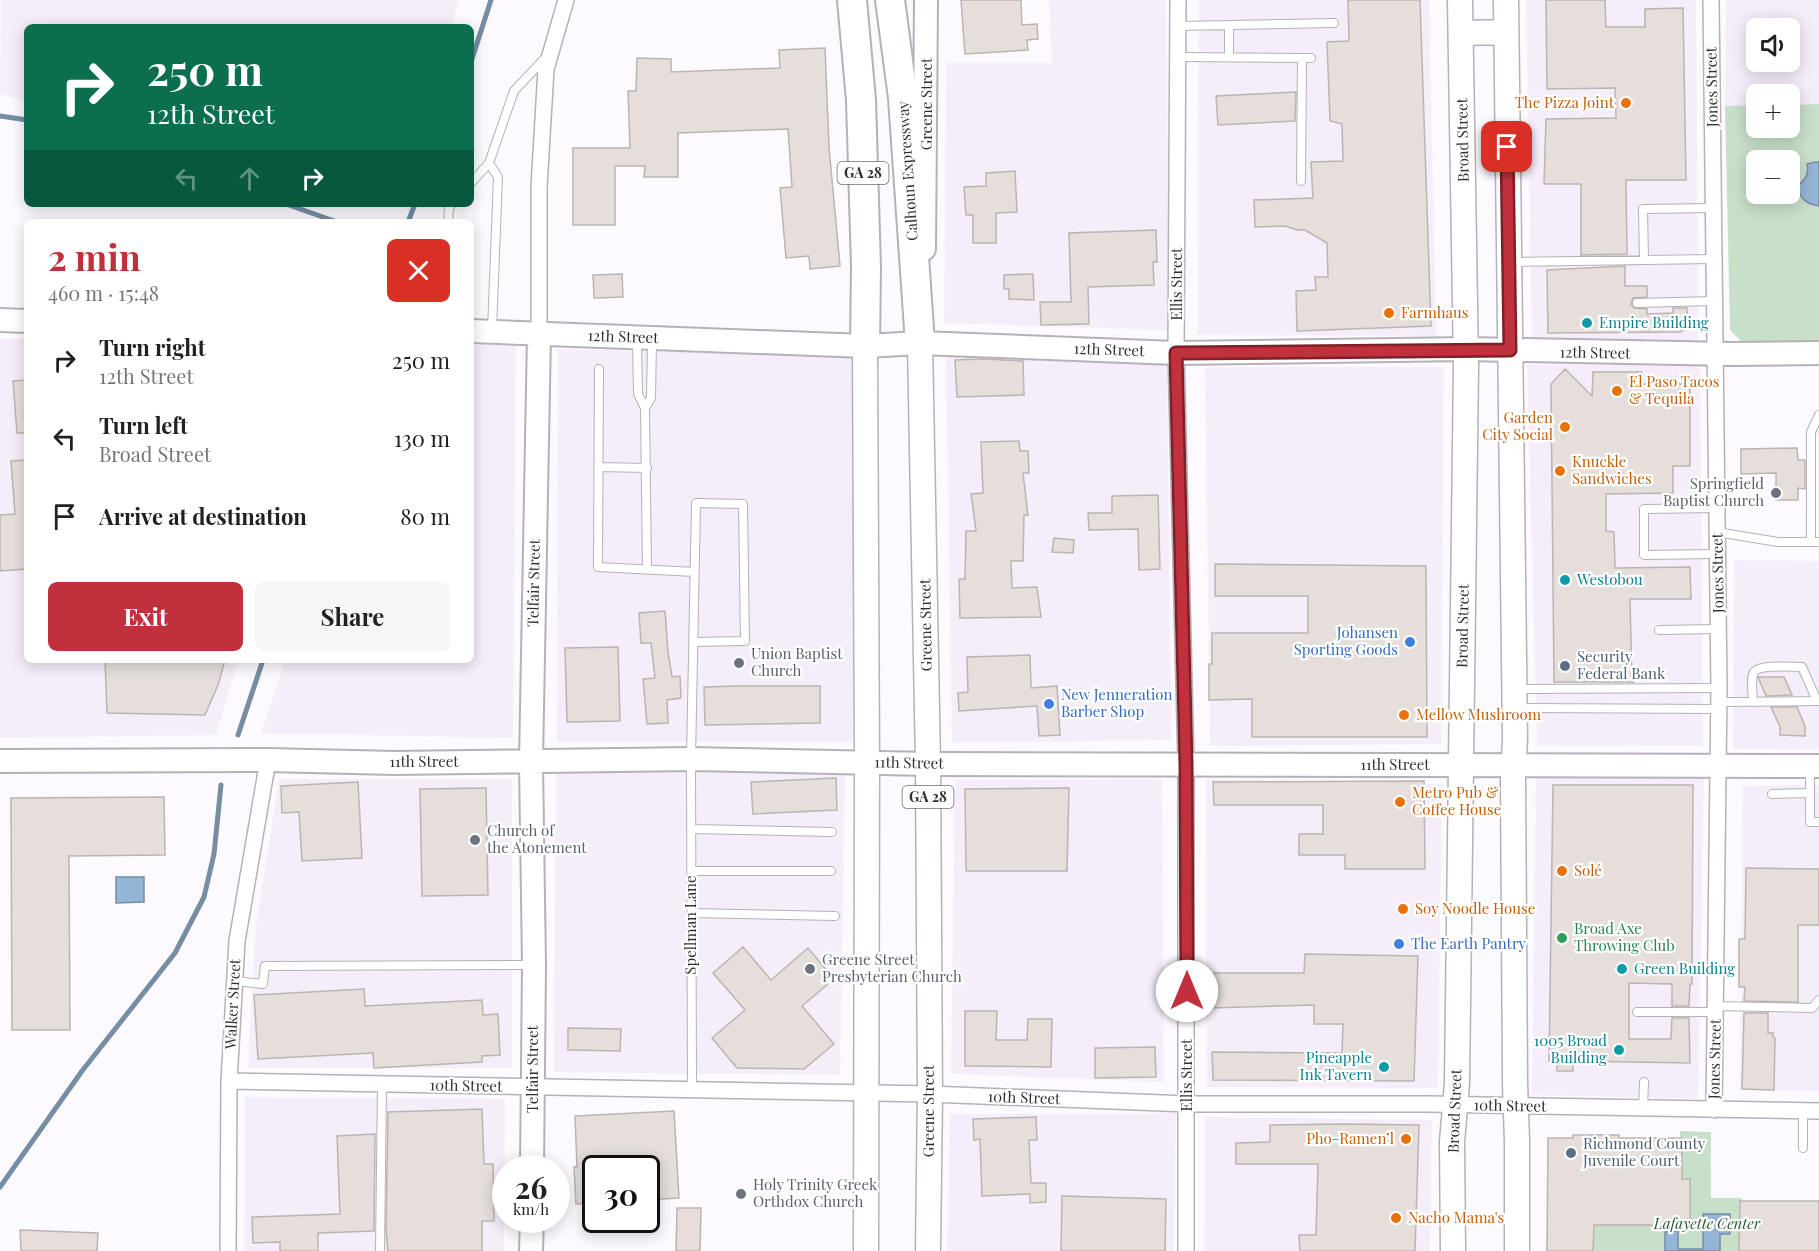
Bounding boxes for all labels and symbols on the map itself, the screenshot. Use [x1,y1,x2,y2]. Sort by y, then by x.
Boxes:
street label: Jones Street [1700,46,1722,128]
street label: Greene Street [916,57,936,150]
place label: The Pizza Joint [1515,92,1615,112]
marker: The Pizza Joint [1619,96,1633,110]
street label: Broad Street [1451,97,1473,182]
street label: Calhoun Expressway [892,100,922,242]
pin [1481,121,1532,172]
road number: GA 28 [838,162,888,184]
street label: Ellis Street [1166,247,1186,320]
place label: Farmhaus [1401,302,1469,322]
marker: Farmhaus [1382,306,1396,320]
place label: Empire Building [1599,312,1709,332]
marker: Empire Building [1580,316,1594,330]
street label: 12th Street [587,325,659,347]
street label: 12th Street [1073,338,1145,360]
street label: 12th Street [1559,341,1631,363]
place label: El Paso Tacos & Tequila [1629,371,1719,408]
marker: El Paso Tacos & Tequila [1610,384,1624,398]
place label: Garden City Social [1482,407,1553,444]
marker: Garden City Social [1558,420,1572,434]
place label: Knuckle Sandwiches [1572,451,1652,488]
marker: Knuckle Sandwiches [1553,464,1567,478]
place label: Springfield Baptist Church [1663,473,1764,510]
marker: Springfield Baptist Church [1769,486,1783,500]
street label: Jones Street [1706,532,1728,614]
street label: Telfair Street [522,538,544,627]
place label: Westobou [1576,569,1643,589]
marker: Westobou [1558,573,1572,587]
street label: Greene Street [914,578,936,672]
street label: Broad Street [1451,583,1473,668]
place label: Johansen Sporting Goods [1294,622,1398,659]
marker: Johansen Sporting Goods [1403,635,1417,649]
place label: Union Baptist Church [751,643,843,680]
place label: Security Federal Bank [1577,646,1666,683]
marker: Union Baptist Church [732,656,746,670]
marker: Security Federal Bank [1558,659,1572,673]
place label: New Jenneration Barber Shop [1061,684,1173,721]
marker: New Jenneration Barber Shop [1042,697,1056,711]
place label: Mellow Mushroom [1416,704,1542,724]
marker: Mellow Mushroom [1397,708,1411,722]
street label: 11th Street [389,751,459,771]
street label: 11th Street [874,751,944,773]
street label: 11th Street [1360,754,1430,774]
place label: Metro Pub & Coffee House [1412,782,1501,819]
road number: GA 28 [902,786,954,808]
marker: Metro Pub & Coffee House [1393,795,1407,809]
place label: Church of the Atonement [487,820,587,857]
marker: Church of the Atonement [468,833,482,847]
place label: Solé [1574,860,1602,880]
marker: Solé [1555,864,1569,878]
street label: Spellman Lane [680,875,700,975]
place label: Soy Noodle House [1415,898,1535,918]
marker: Soy Noodle House [1396,902,1410,916]
place label: Broad Axe Throwing Club [1574,918,1675,955]
marker: Broad Axe Throwing Club [1555,931,1569,945]
place label: The Earth Pantry [1411,933,1527,953]
marker: The Earth Pantry [1392,937,1406,951]
place label: Greene Street Presbyterian Church [822,949,962,986]
street label: Walker Street [220,958,244,1051]
place label: Green Building [1634,958,1735,978]
position arrow [1155,959,1219,1023]
marker: Greene Street Presbyterian Church [803,962,817,976]
marker: Green Building [1615,962,1629,976]
street label: Jones Street [1703,1018,1725,1100]
street label: Telfair Street [522,1024,542,1113]
place label: 1005 Broad Building [1534,1030,1607,1067]
street label: Ellis Street [1176,1038,1196,1111]
marker: 1005 Broad Building [1612,1043,1626,1057]
place label: Pineapple Ink Tavern [1300,1047,1372,1084]
marker: Pineapple Ink Tavern [1377,1060,1391,1074]
street label: Greene Street [918,1064,938,1157]
street label: Broad Street [1443,1068,1465,1153]
street label: 10th Street [429,1074,503,1096]
street label: 10th Street [987,1086,1061,1108]
street label: 10th Street [1473,1094,1547,1116]
place label: Pho-Ramen’l [1306,1128,1394,1148]
marker: Pho-Ramen’l [1399,1132,1413,1146]
place label: Richmond County Juvenile Court [1582,1133,1706,1170]
marker: Richmond County Juvenile Court [1564,1146,1578,1160]
speed limit sign: 30 [582,1155,660,1233]
place label: Holy Trinity Greek Orthdox Church [753,1174,878,1211]
marker: Holy Trinity Greek Orthdox Church [734,1187,748,1201]
place label: Nacho Mama's [1408,1207,1504,1227]
marker: Nacho Mama's [1389,1211,1403,1225]
park label: Lafayette Center [1653,1213,1761,1233]

